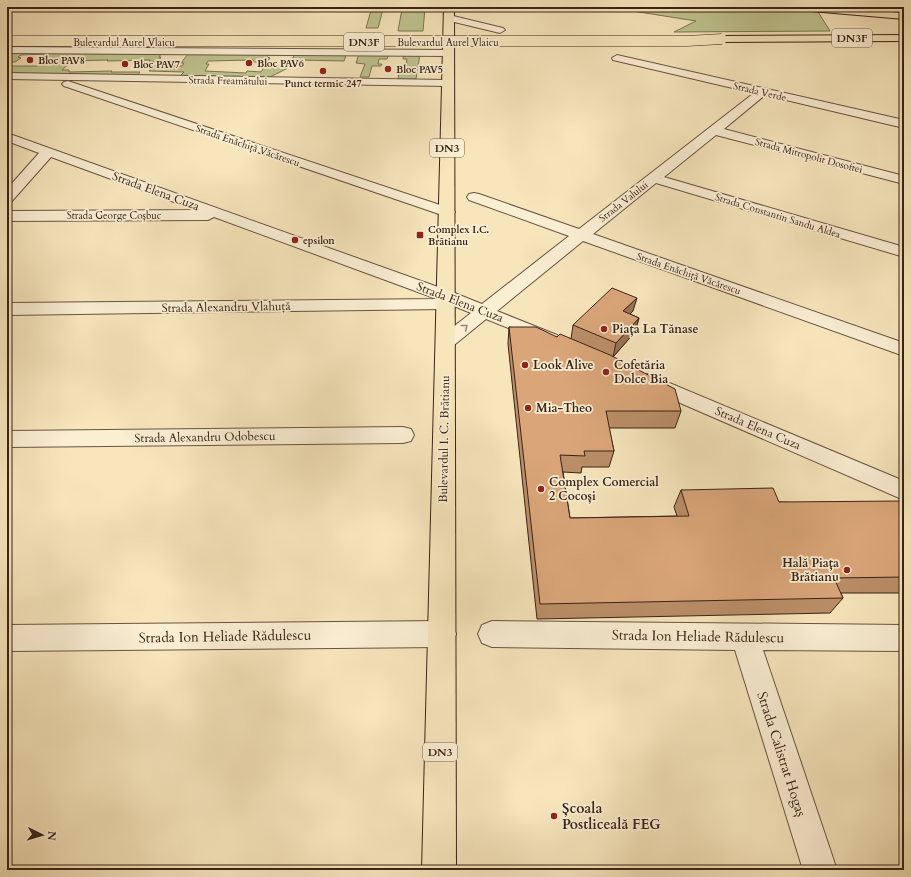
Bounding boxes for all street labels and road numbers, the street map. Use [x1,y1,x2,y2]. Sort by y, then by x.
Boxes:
road number: DN3F [832,29,872,47]
road number: DN3F [344,33,384,51]
street label: Bulevardul Aurel Vlaicu [73,36,175,50]
street label: Bulevardul Aurel Vlaicu [397,36,499,50]
street label: Strada Freamătului [188,73,268,89]
street label: Strada Verde [732,79,788,105]
street label: Strada Enăchiță Văcărescu [194,121,302,171]
street label: Strada Mitropolit Dosoftei [753,135,864,177]
road number: DN3 [430,139,464,157]
street label: Strada Elena Cuza [110,168,203,214]
street label: Strada Valului [596,178,651,225]
street label: Strada Constantin Sandu Aldea [713,190,843,242]
street label: Strada George Coșbuc [67,209,162,223]
street label: Strada Enăchiță Văcărescu [635,249,743,299]
street label: Strada Elena Cuza [414,278,506,326]
street label: Strada Alexandru Vlahuță [161,298,291,316]
street label: Bulevardul I. C. Brătianu [435,375,453,503]
street label: Strada Elena Cuza [713,403,804,454]
street label: Strada Alexandru Odobescu [134,428,276,446]
street label: Strada Ion Heliade Rădulescu [139,625,312,648]
street label: Strada Ion Heliade Rădulescu [612,625,785,648]
street label: Strada Calistrat Hogaș [752,689,811,819]
road number: DN3 [423,743,457,761]

